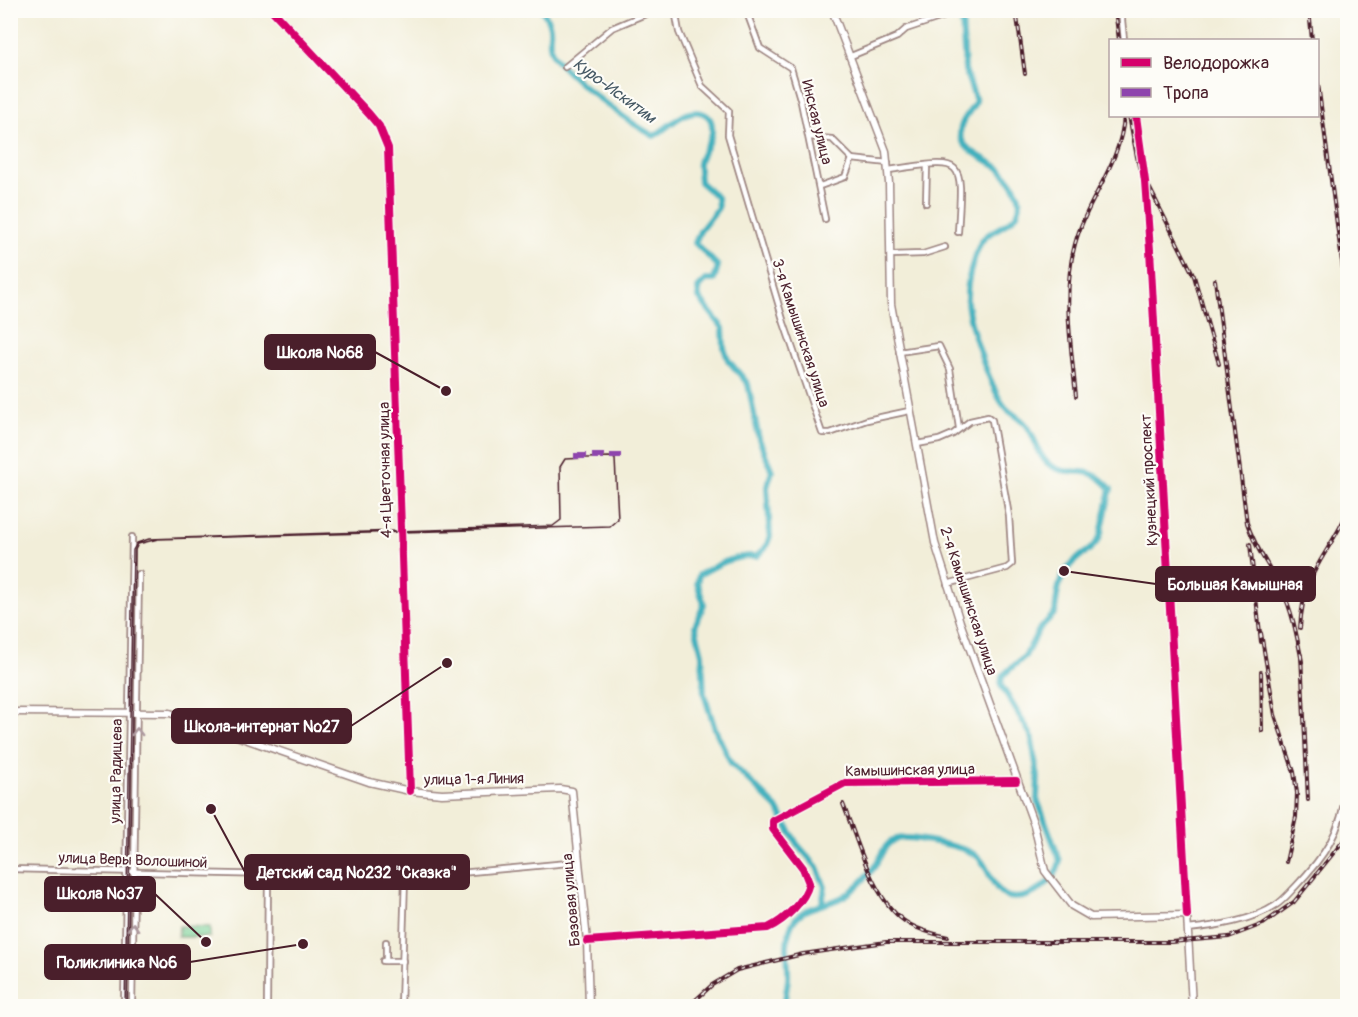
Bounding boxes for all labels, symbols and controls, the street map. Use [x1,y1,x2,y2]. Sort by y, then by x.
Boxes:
legend [1109,39,1319,117]
text: Велодорожка [1163,52,1269,75]
water label: Куро-Искитим [569,54,661,128]
street label: Инская улица [797,78,836,166]
text: Тропа [1163,82,1209,105]
street label: 3-я Камышинская улица [768,257,834,410]
callout: Школа №68 [265,335,375,369]
text: Школа №68 [276,343,363,363]
street label: 4-я Цветочная улица [375,402,396,538]
street label: Кузнецкий проспект [1137,413,1162,546]
street label: 2-я Камышинская улица [936,525,1002,678]
callout: Большая Камышная [1156,567,1315,601]
text: Большая Камышная [1167,575,1303,595]
callout: Школа-интернат №27 [172,709,351,743]
text: Школа-интернат №27 [184,717,340,737]
street label: улица Радищева [106,719,127,824]
one-way arrow [130,728,143,737]
street label: Камышинская улица [845,760,975,781]
street label: улица 1-я Линия [423,769,524,790]
street label: улица Веры Волошиной [57,848,208,873]
street label: Базовая улица [558,853,585,947]
callout: Детский сад №232 "Сказка" [245,855,469,889]
text: Детский сад №232 "Сказка" [256,863,457,883]
callout: Школа №37 [45,877,155,911]
text: Школа №37 [56,884,144,904]
one-way arrow [127,923,139,932]
callout: Поликлиника №6 [45,945,190,979]
text: Поликлиника №6 [57,953,177,973]

